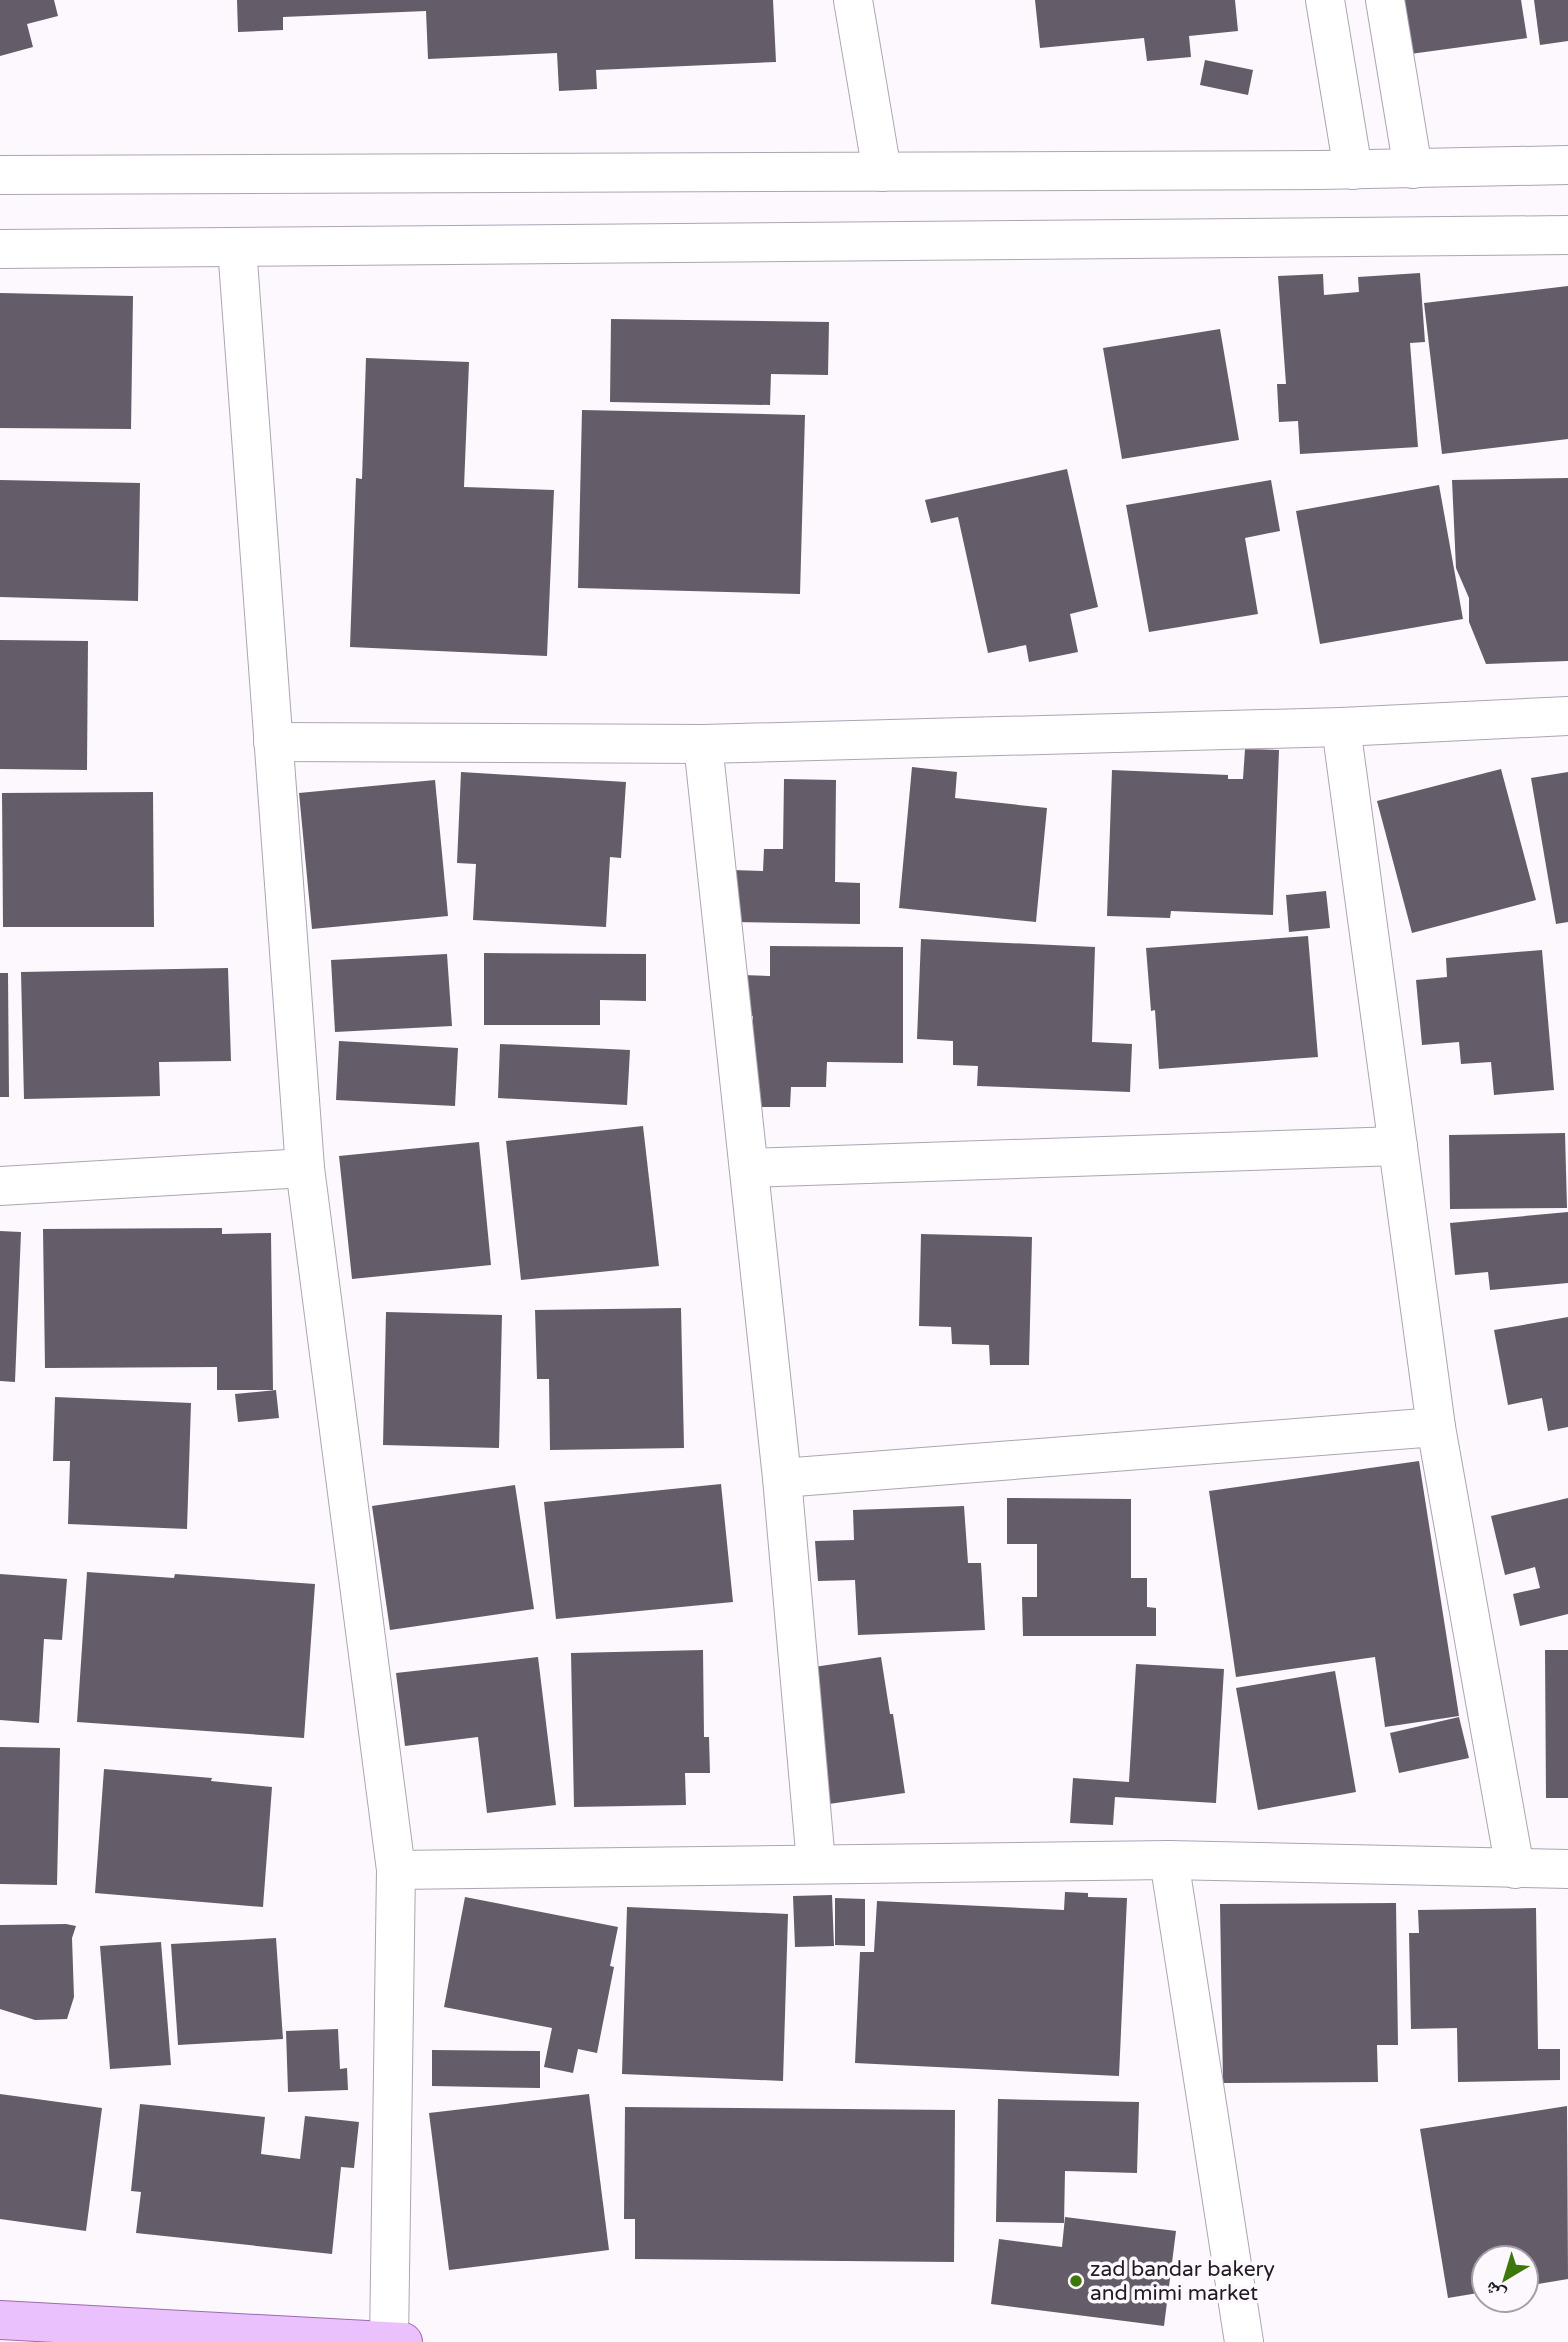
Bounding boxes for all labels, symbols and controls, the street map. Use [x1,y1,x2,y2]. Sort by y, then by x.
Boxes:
north arrow [1470,2244,1540,2314]
place label: zad bandar bakery and mimi market [1090,2257,1275,2306]
marker: zad bandar bakery and mimi market [1068,2273,1084,2289]
text: ش [1480,2277,1510,2306]

